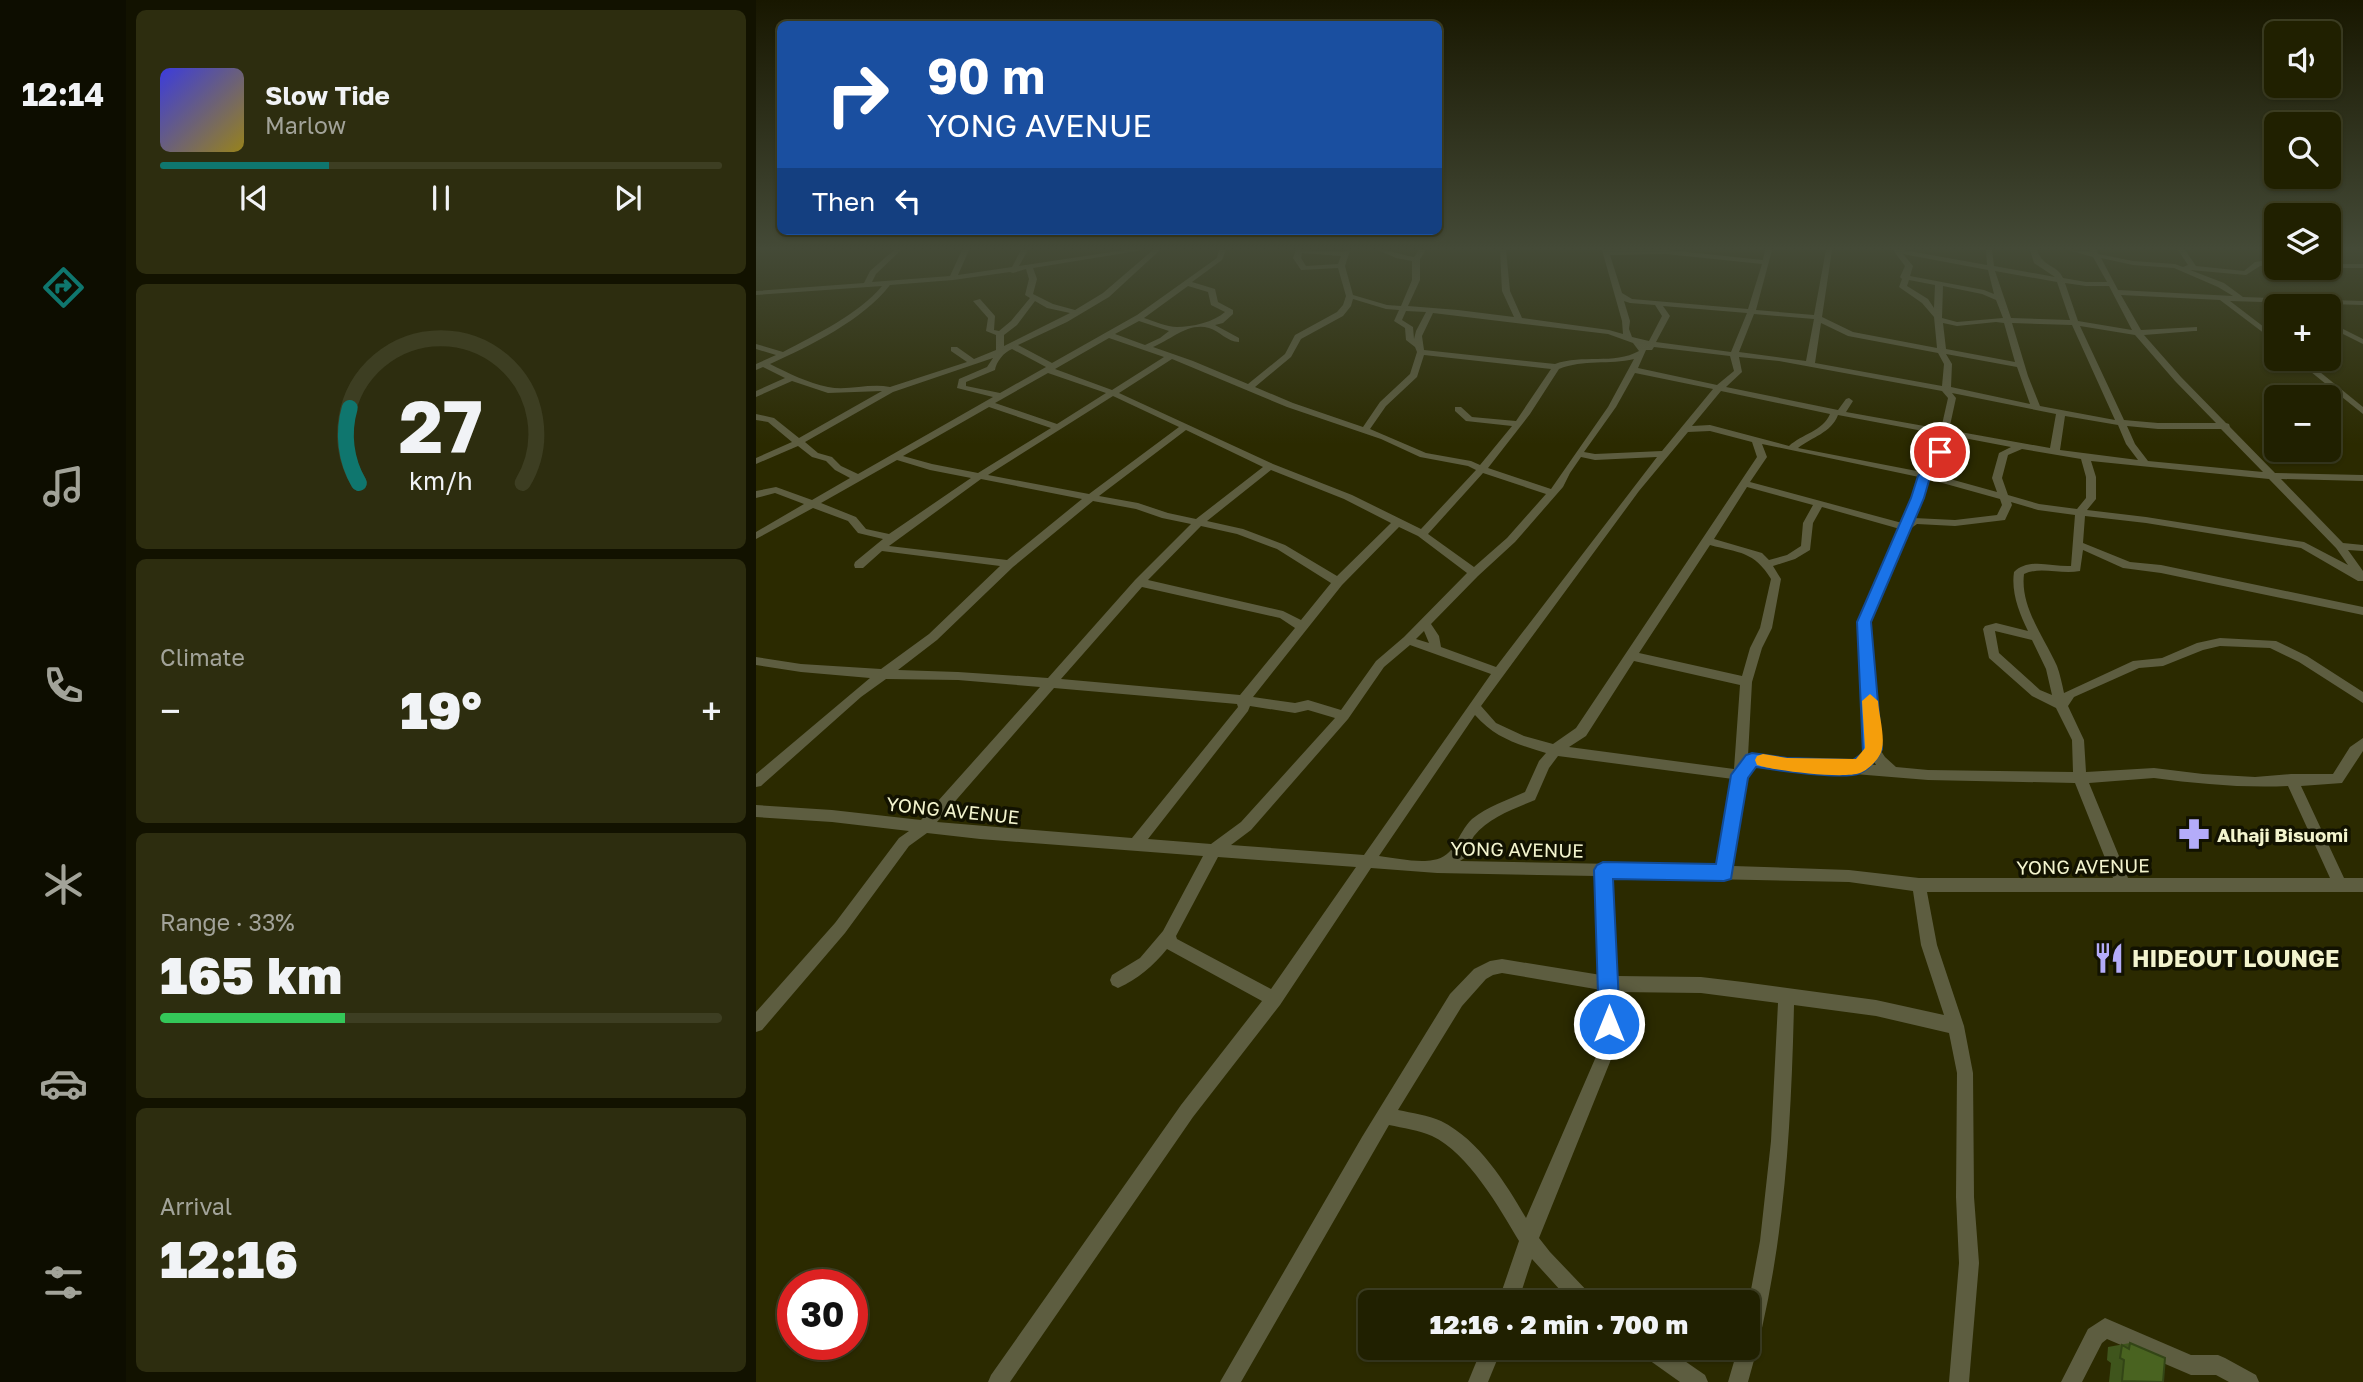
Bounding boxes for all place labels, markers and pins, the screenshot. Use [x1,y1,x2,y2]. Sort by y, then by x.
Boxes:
pin [1910,422,1970,482]
pharmacy icon: Alhaji Bisuomi [2177,817,2211,851]
place label: Alhaji Bisuomi [2217,823,2348,846]
restaurant icon: HIDEOUT LOUNGE [2092,941,2126,975]
place label: HIDEOUT LOUNGE [2132,944,2339,972]

